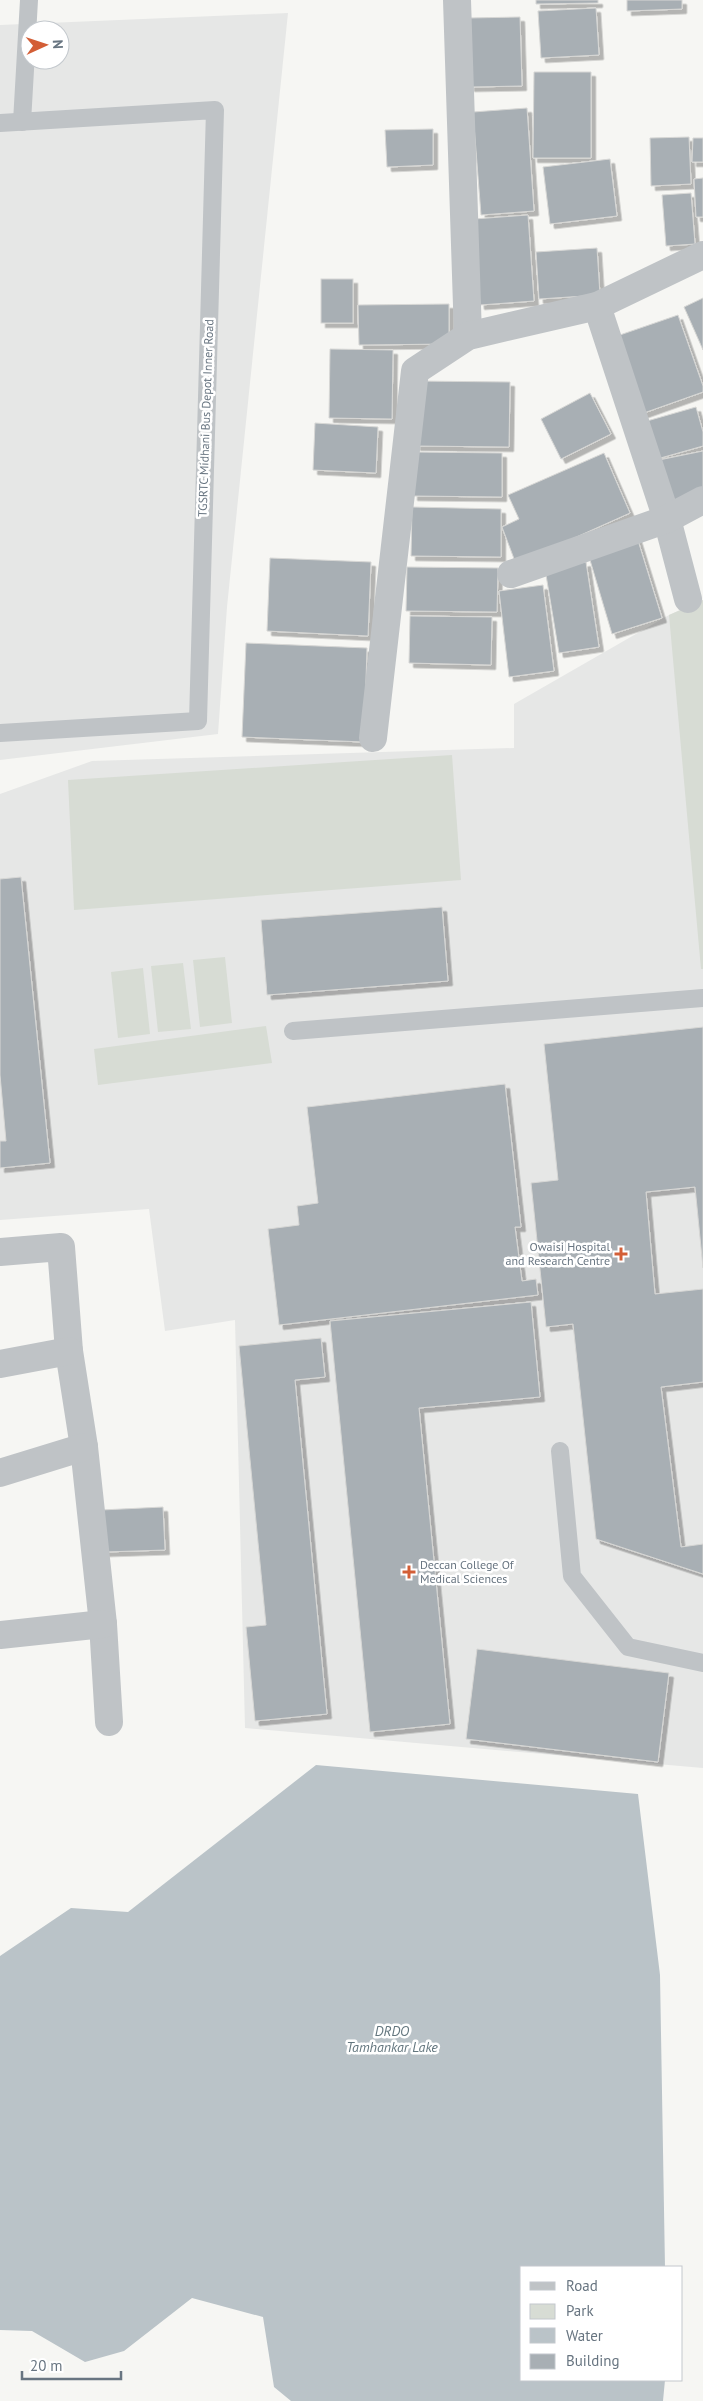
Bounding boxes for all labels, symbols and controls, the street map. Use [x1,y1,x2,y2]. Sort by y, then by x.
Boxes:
north arrow [20,20,70,70]
text: N [49,39,67,49]
street label: TGSRTC Midhani Bus Depot Inner Road [195,319,216,517]
place label: Owaisi Hospital and Research Centre [505,1239,610,1268]
marker: Owaisi Hospital and Research Centre [614,1247,628,1261]
place label: Deccan College Of Medical Sciences [420,1557,515,1586]
marker: Deccan College Of Medical Sciences [402,1565,416,1579]
water label: DRDO Tamhankar Lake [346,2022,438,2056]
legend [520,2266,683,2381]
text: Road [566,2276,598,2295]
text: Park [566,2301,594,2320]
text: Water [566,2326,603,2345]
scale bar [22,2348,121,2380]
text: Building [566,2351,620,2370]
text: 20 m [30,2356,63,2375]

